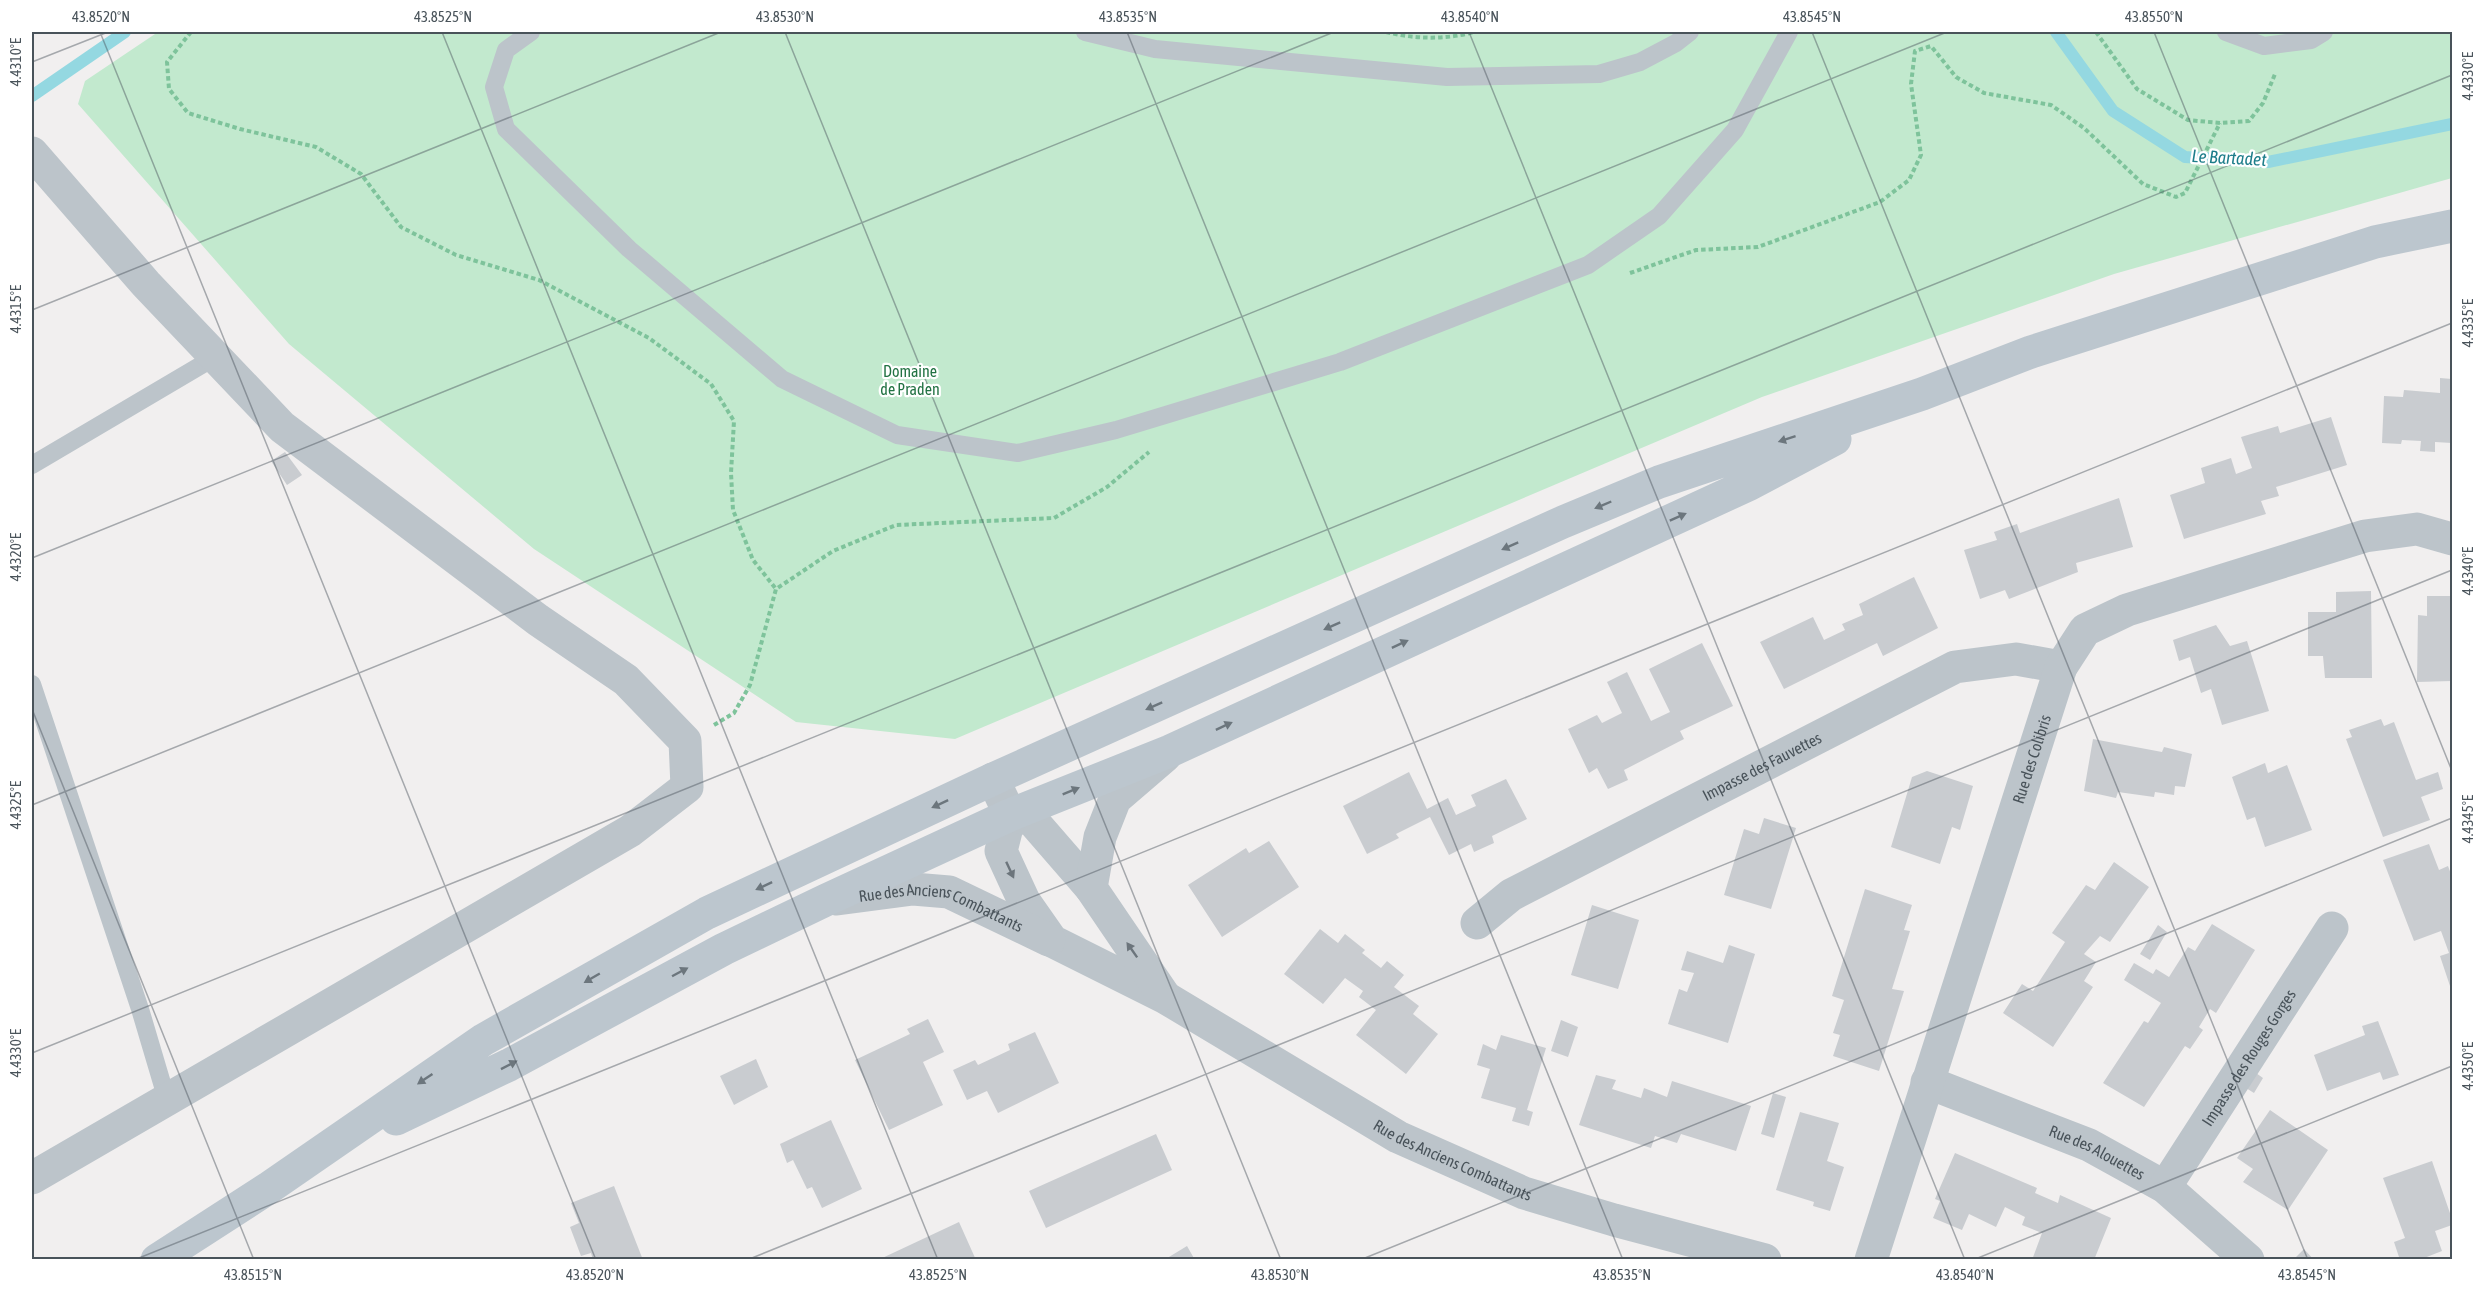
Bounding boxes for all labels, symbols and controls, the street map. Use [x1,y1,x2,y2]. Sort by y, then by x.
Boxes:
text: 43.8520°N [72,8,130,25]
text: 43.8525°N [414,8,472,25]
text: 43.8530°N [756,8,814,25]
text: 43.8535°N [1099,8,1157,25]
text: 43.8540°N [1441,8,1499,25]
text: 43.8545°N [1783,8,1841,25]
text: 43.8550°N [2125,8,2183,25]
text: 4.4310°E [7,37,24,86]
text: 4.4330°E [2459,51,2476,100]
water label: Le Bartadet [2191,145,2268,170]
text: 4.4315°E [7,284,24,333]
text: 4.4335°E [2459,298,2476,347]
park label: Domaine de Praden [880,362,940,398]
one-way arrow [1777,435,1795,444]
one-way arrow [1595,501,1612,510]
one-way arrow [1670,512,1687,521]
text: 4.4320°E [7,532,24,581]
one-way arrow [1502,542,1519,551]
text: 4.4340°E [2459,546,2476,595]
one-way arrow [1324,622,1341,631]
one-way arrow [1392,640,1409,649]
one-way arrow [1146,702,1163,711]
street label: Rue des Colibris [2009,712,2054,806]
one-way arrow [1215,722,1232,731]
street label: Impasse des Fauvettes [1699,728,1825,804]
text: 4.4325°E [7,780,24,829]
one-way arrow [1062,785,1080,795]
text: 4.4345°E [2459,794,2476,843]
one-way arrow [932,799,949,808]
one-way arrow [1006,862,1015,879]
street label: Rue des Anciens Combattants [858,880,1026,935]
one-way arrow [755,882,772,891]
one-way arrow [1126,943,1138,959]
one-way arrow [672,967,689,977]
one-way arrow [583,973,600,983]
street label: Impasse des Rouges Gorges [2198,986,2299,1129]
text: 4.4330°E [7,1028,24,1077]
text: 4.4350°E [2459,1041,2476,1090]
one-way arrow [500,1060,517,1070]
one-way arrow [417,1074,434,1085]
street label: Rue des Anciens Combattants [1370,1116,1534,1204]
street label: Rue des Alouettes [2047,1121,2148,1183]
text: 43.8515°N [224,1266,282,1283]
text: 43.8520°N [566,1266,624,1283]
text: 43.8525°N [909,1266,967,1283]
text: 43.8530°N [1251,1266,1309,1283]
text: 43.8535°N [1593,1266,1651,1283]
text: 43.8540°N [1936,1266,1994,1283]
text: 43.8545°N [2278,1266,2336,1283]

